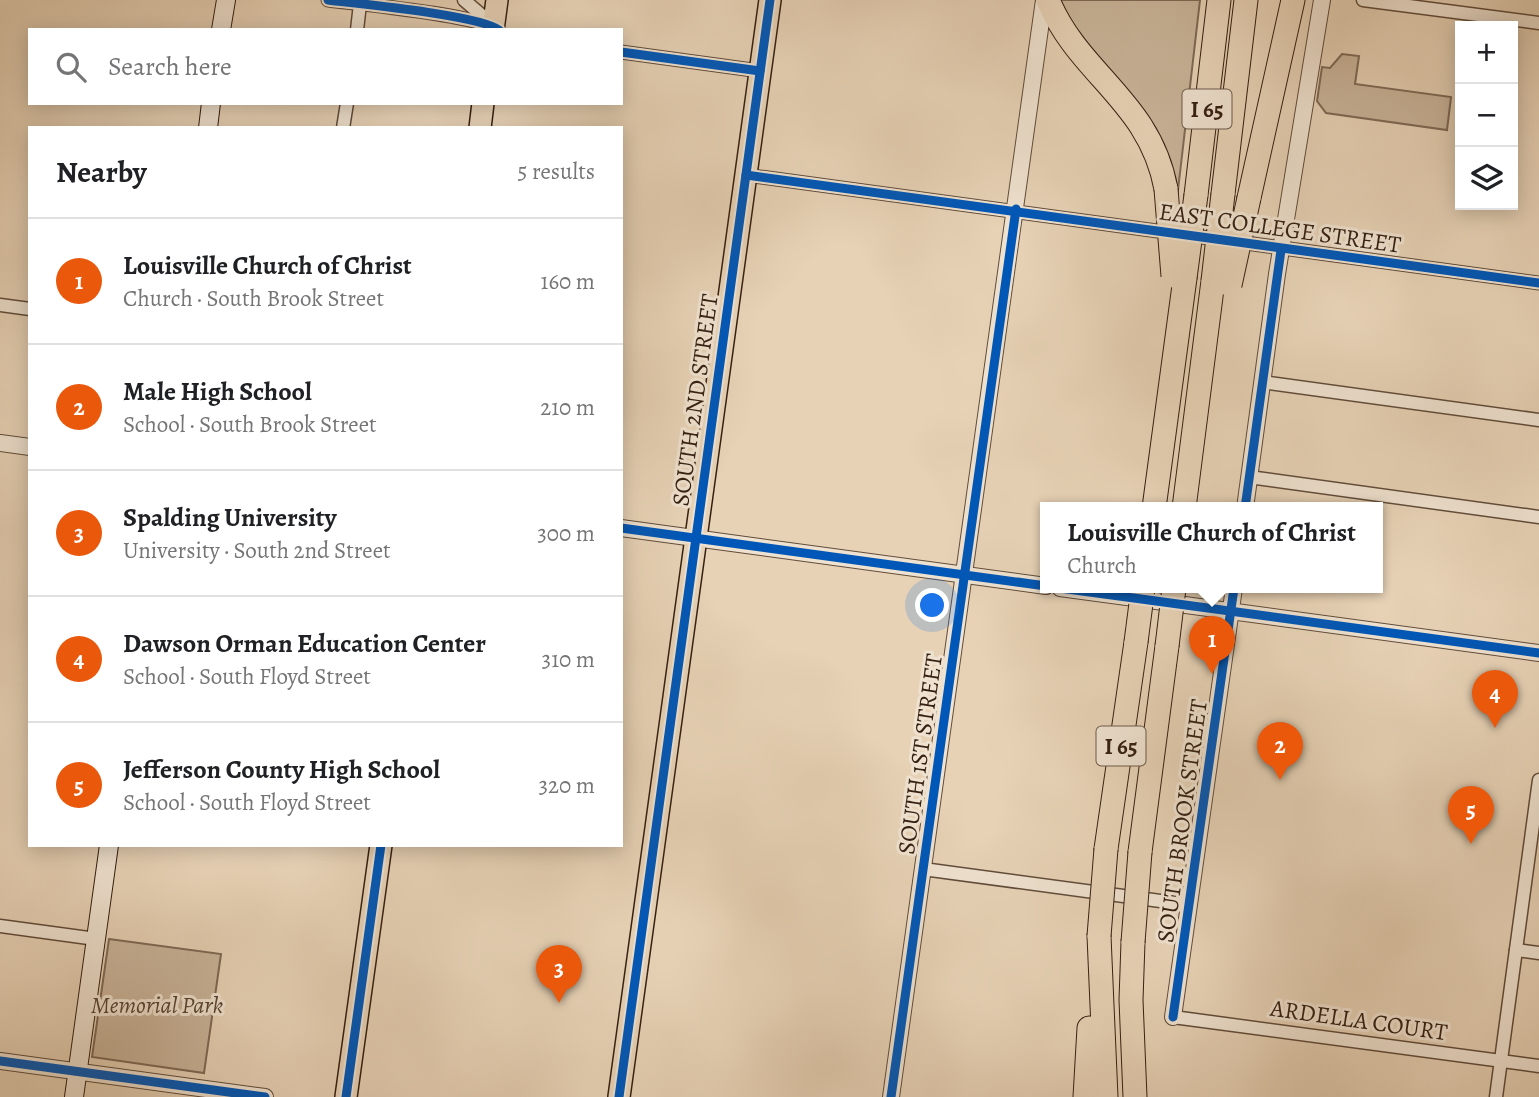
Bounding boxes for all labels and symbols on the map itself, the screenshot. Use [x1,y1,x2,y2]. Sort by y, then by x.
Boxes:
road number: I 65 [1182,90,1232,128]
street label: EAST COLLEGE STREET [1157,195,1403,261]
street label: SOUTH 2ND STREET [664,292,726,508]
your location [915,588,949,622]
pin: 1 [1189,616,1235,674]
street label: SOUTH 1ST STREET [890,652,950,856]
pin: 4 [1472,670,1518,728]
street label: SOUTH BROOK STREET [1149,697,1215,945]
pin: 2 [1257,722,1303,780]
road number: I 65 [1096,726,1146,766]
pin: 5 [1448,786,1494,844]
pin: 3 [536,945,582,1003]
park label: Memorial Park [91,989,224,1021]
street label: ARDELLA COURT [1267,992,1450,1048]

